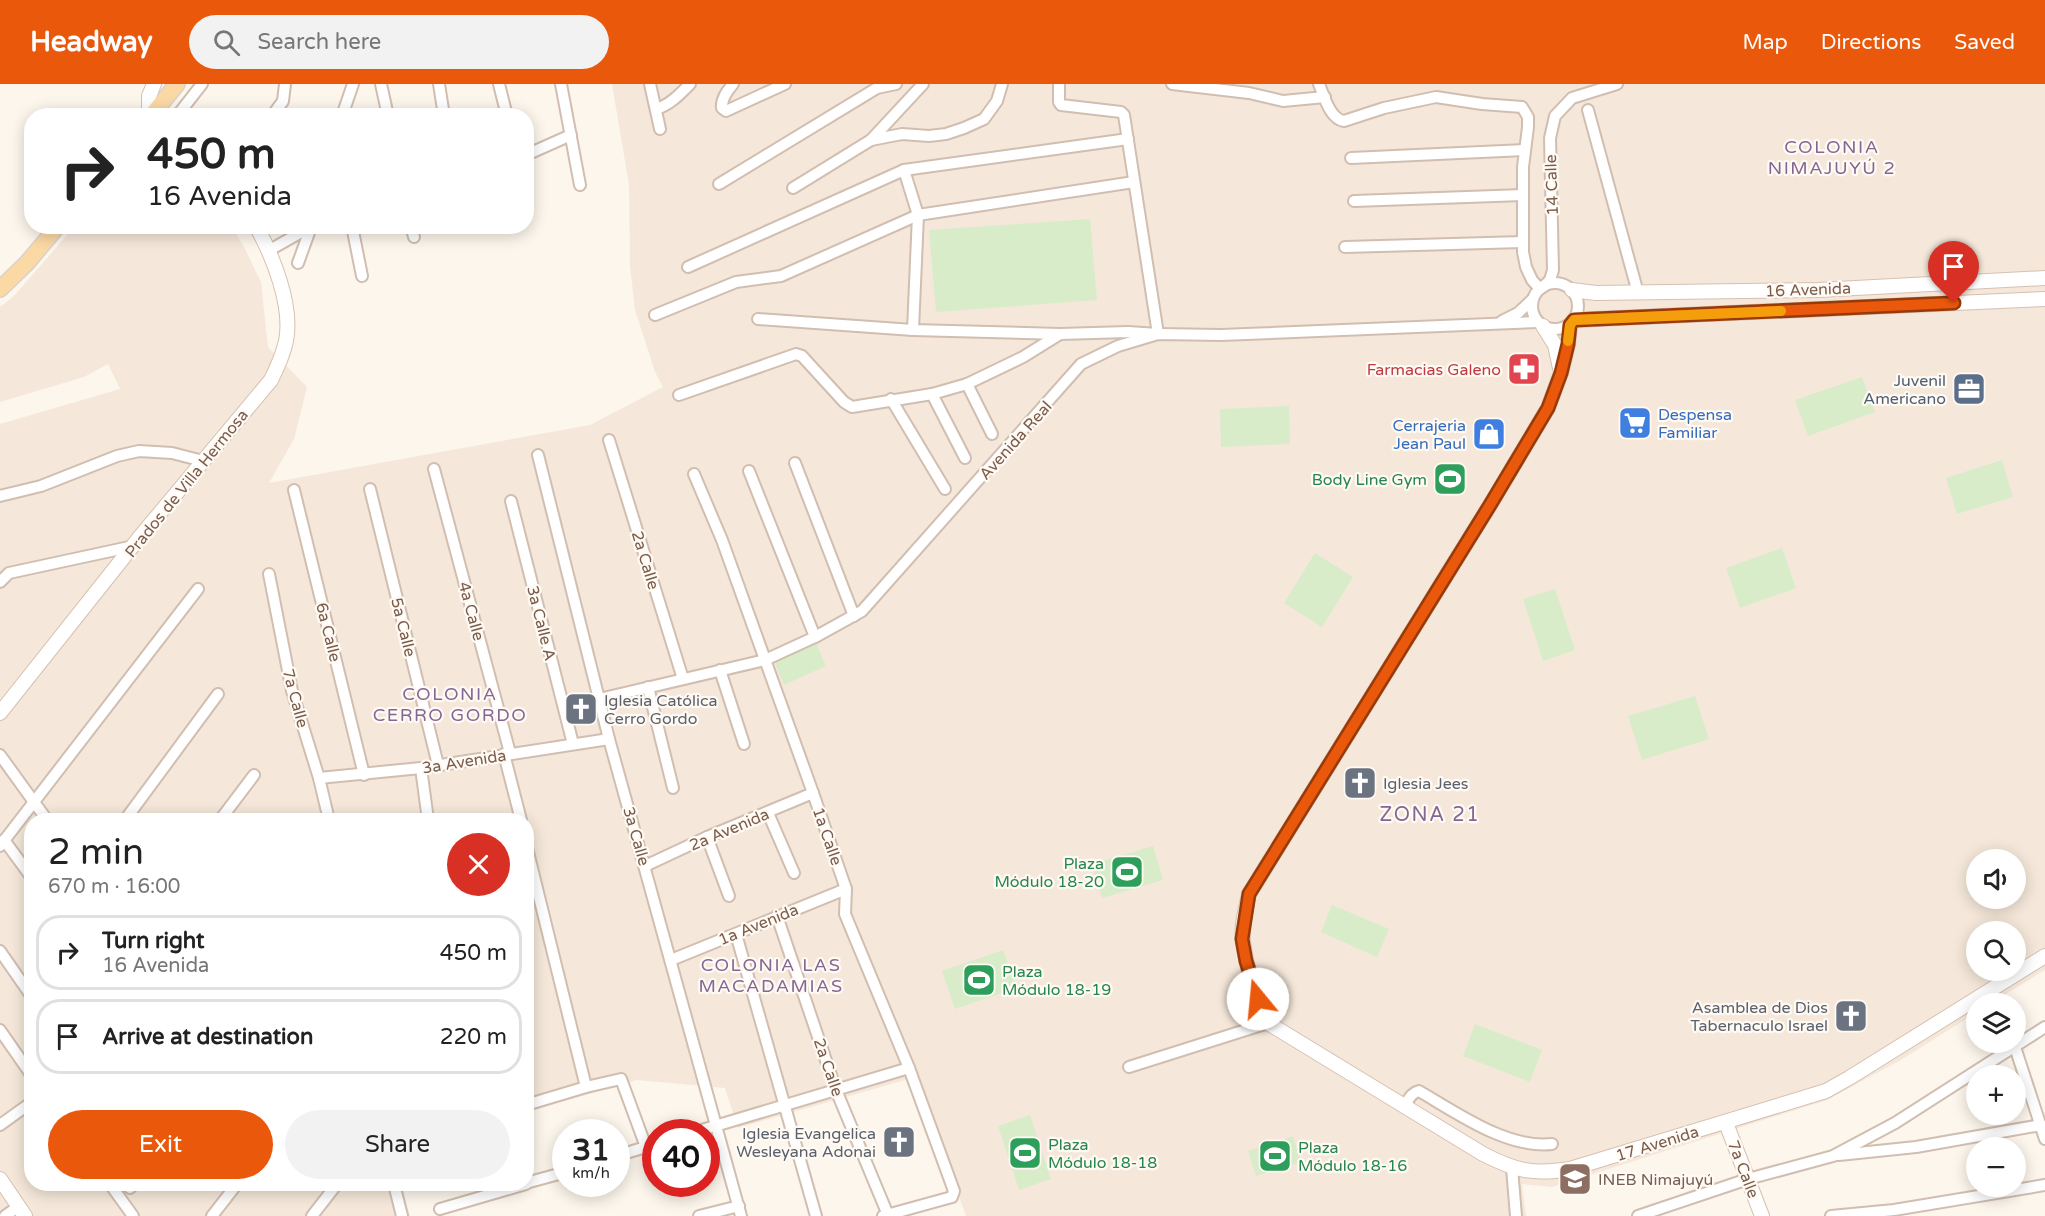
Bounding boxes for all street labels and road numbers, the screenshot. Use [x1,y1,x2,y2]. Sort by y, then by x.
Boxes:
street label: 14 Calle [1541,154,1563,216]
street label: 16 Avenida [1765,279,1851,301]
street label: Avenida Real [975,397,1056,484]
street label: Prados de Villa Hermosa [121,405,253,562]
street label: 2a Calle [627,529,663,592]
street label: 4a Calle [454,580,489,643]
street label: 3a Calle A [522,584,560,663]
street label: 5a Calle [386,596,420,659]
street label: 6a Calle [311,601,345,664]
street label: 7a Calle [278,667,313,730]
street label: 3a Avenida [421,745,508,778]
street label: 2a Avenida [686,804,772,856]
street label: 3a Calle [618,805,654,868]
street label: 1a Calle [808,805,846,868]
street label: 1a Avenida [715,900,801,950]
street label: 2a Calle [809,1036,847,1099]
street label: 17 Avenida [1613,1122,1701,1166]
street label: 7a Calle [1723,1138,1763,1201]

